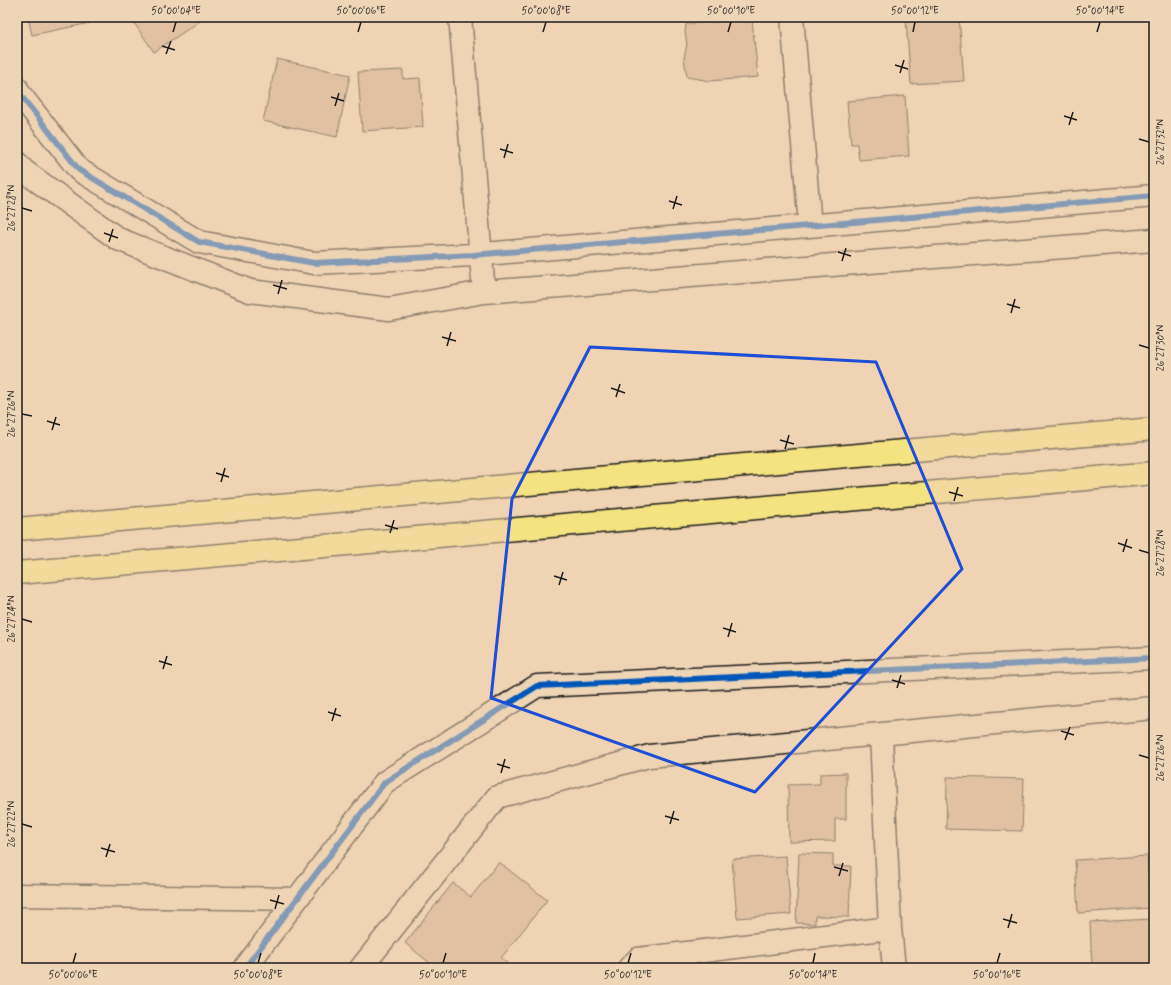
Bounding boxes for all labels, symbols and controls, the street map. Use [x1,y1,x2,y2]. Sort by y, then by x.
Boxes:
text: 50°00'04"E [151,4,201,18]
text: 50°00'06"E [336,4,386,18]
text: 50°00'08"E [521,4,571,18]
text: 50°00'10"E [707,4,755,18]
text: 50°00'12"E [891,4,939,18]
text: 50°00'14"E [1076,4,1124,18]
text: 26°27'32"N [1154,119,1168,165]
text: 26°27'28"N [5,184,19,231]
text: 26°27'30"N [1154,324,1168,371]
text: 26°27'26"N [5,390,19,437]
text: 26°27'28"N [1154,529,1168,576]
text: 26°27'24"N [5,595,19,643]
text: 26°27'26"N [1154,734,1168,781]
text: 26°27'22"N [5,800,19,847]
text: 50°00'06"E [48,968,98,982]
text: 50°00'08"E [233,968,283,982]
text: 50°00'10"E [419,968,467,982]
text: 50°00'12"E [604,968,652,982]
text: 50°00'14"E [789,968,837,982]
text: 50°00'16"E [973,968,1021,982]

